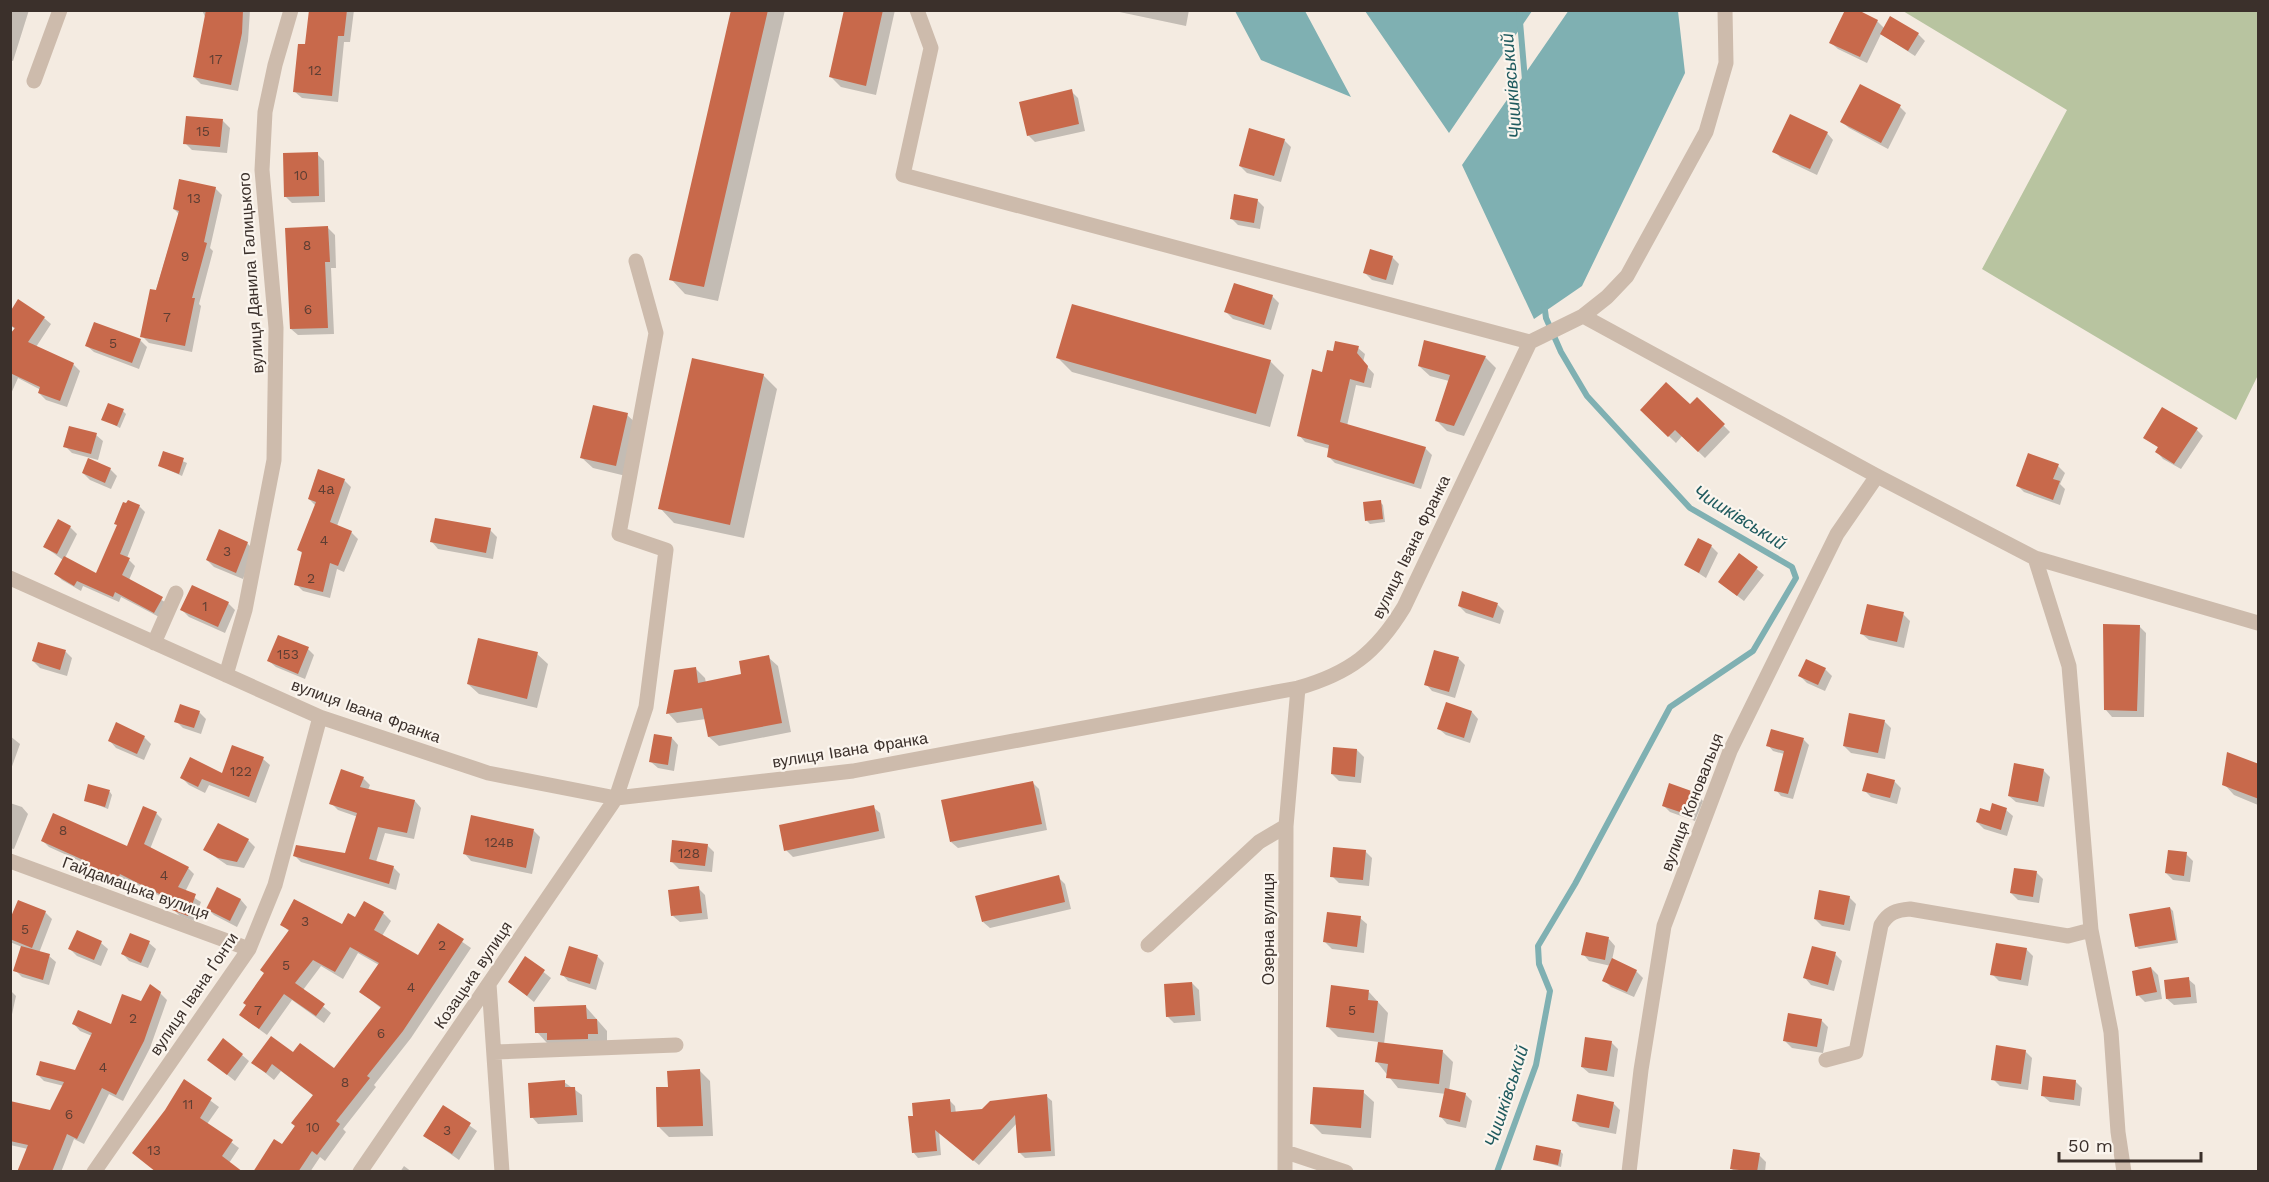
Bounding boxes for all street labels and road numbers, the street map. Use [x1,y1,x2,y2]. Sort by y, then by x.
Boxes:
street label: вулиця Данила Галицького [234,172,268,374]
street label: вулиця Івана Франка [1368,472,1454,622]
street label: вулиця Івана Франка [289,675,443,747]
street label: вулиця Івана Франка [771,728,929,772]
street label: вулиця Коновальця [1657,730,1727,874]
street label: Гайдамацька вулиця [60,853,212,923]
street label: Озерна вулиця [1259,873,1278,985]
street label: Козацька вулиця [430,918,516,1032]
street label: вулиця Івана Ґонти [146,929,242,1059]

